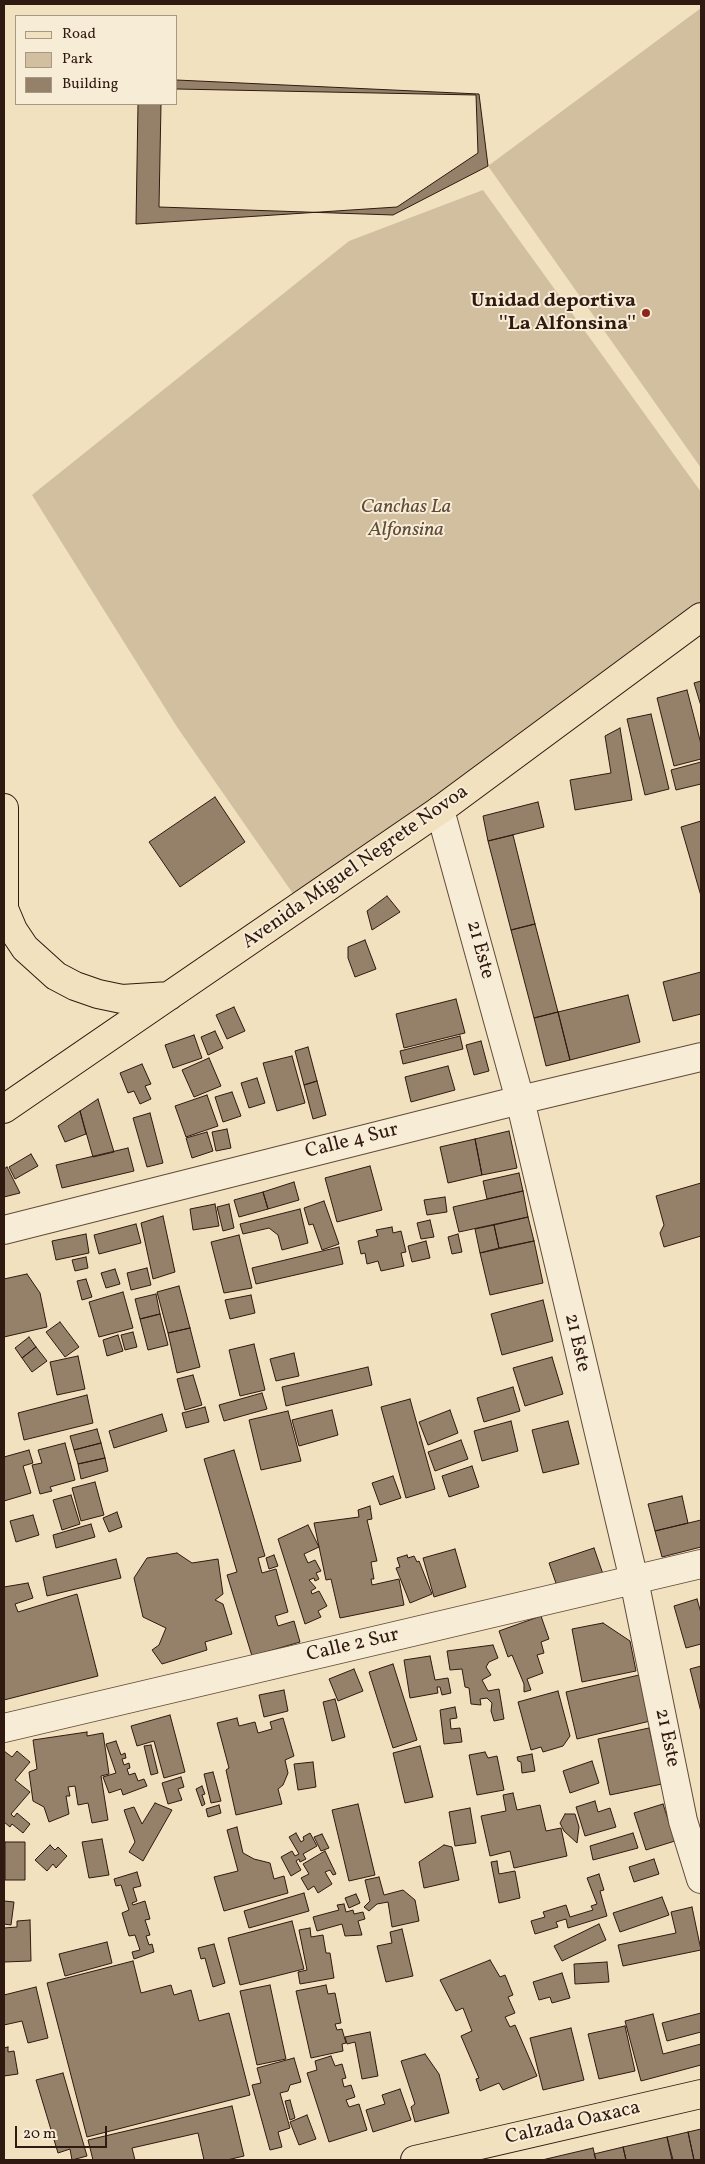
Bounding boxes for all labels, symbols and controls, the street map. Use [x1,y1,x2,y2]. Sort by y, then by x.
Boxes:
legend [15,15,178,105]
text: Road [62,24,96,45]
text: Park [62,49,93,70]
text: Building [62,74,118,95]
place label: Unidad deportiva ''La Alfonsina'' [471,290,636,337]
marker: Unidad deportiva ''La Alfonsina'' [640,307,652,319]
park label: Canchas La Alfonsina [361,496,451,543]
street label: Avenida Miguel Negrete Novoa [238,781,474,955]
street label: 21 Este [460,918,498,982]
street label: Calle 4 Sur [303,1119,401,1165]
street label: 21 Este [558,1311,594,1375]
street label: Calle 2 Sur [305,1624,401,1668]
street label: 21 Este [648,1706,684,1770]
street label: Calzada Oaxaca [503,2097,643,2151]
scale bar [18,2116,110,2148]
text: 20 m [23,2124,56,2145]

